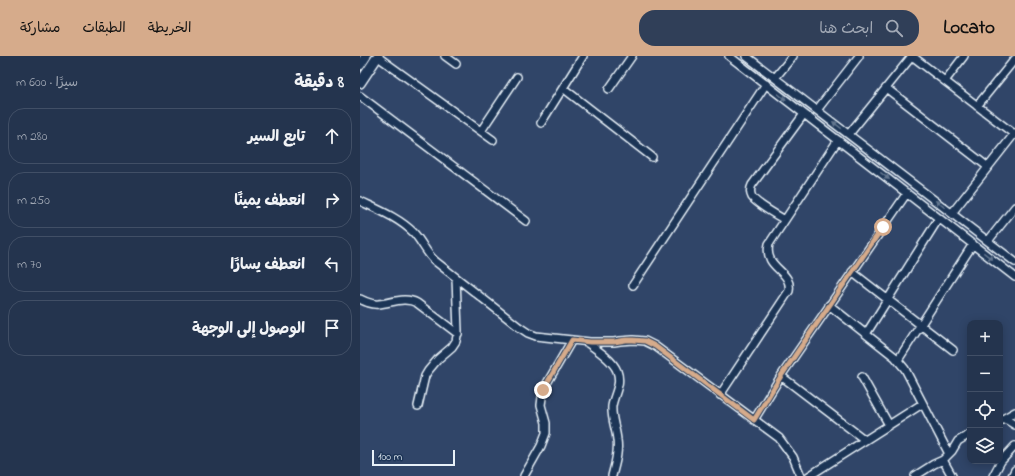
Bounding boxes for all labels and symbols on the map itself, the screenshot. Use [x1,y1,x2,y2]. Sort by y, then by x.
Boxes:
one-way arrow [777,93,788,101]
one-way arrow [831,121,842,129]
one-way arrow [880,172,891,181]
one-way arrow [935,200,945,208]
route start [874,218,892,236]
one-way arrow [982,252,993,260]
route end [534,381,552,399]
scale bar [372,448,455,467]

